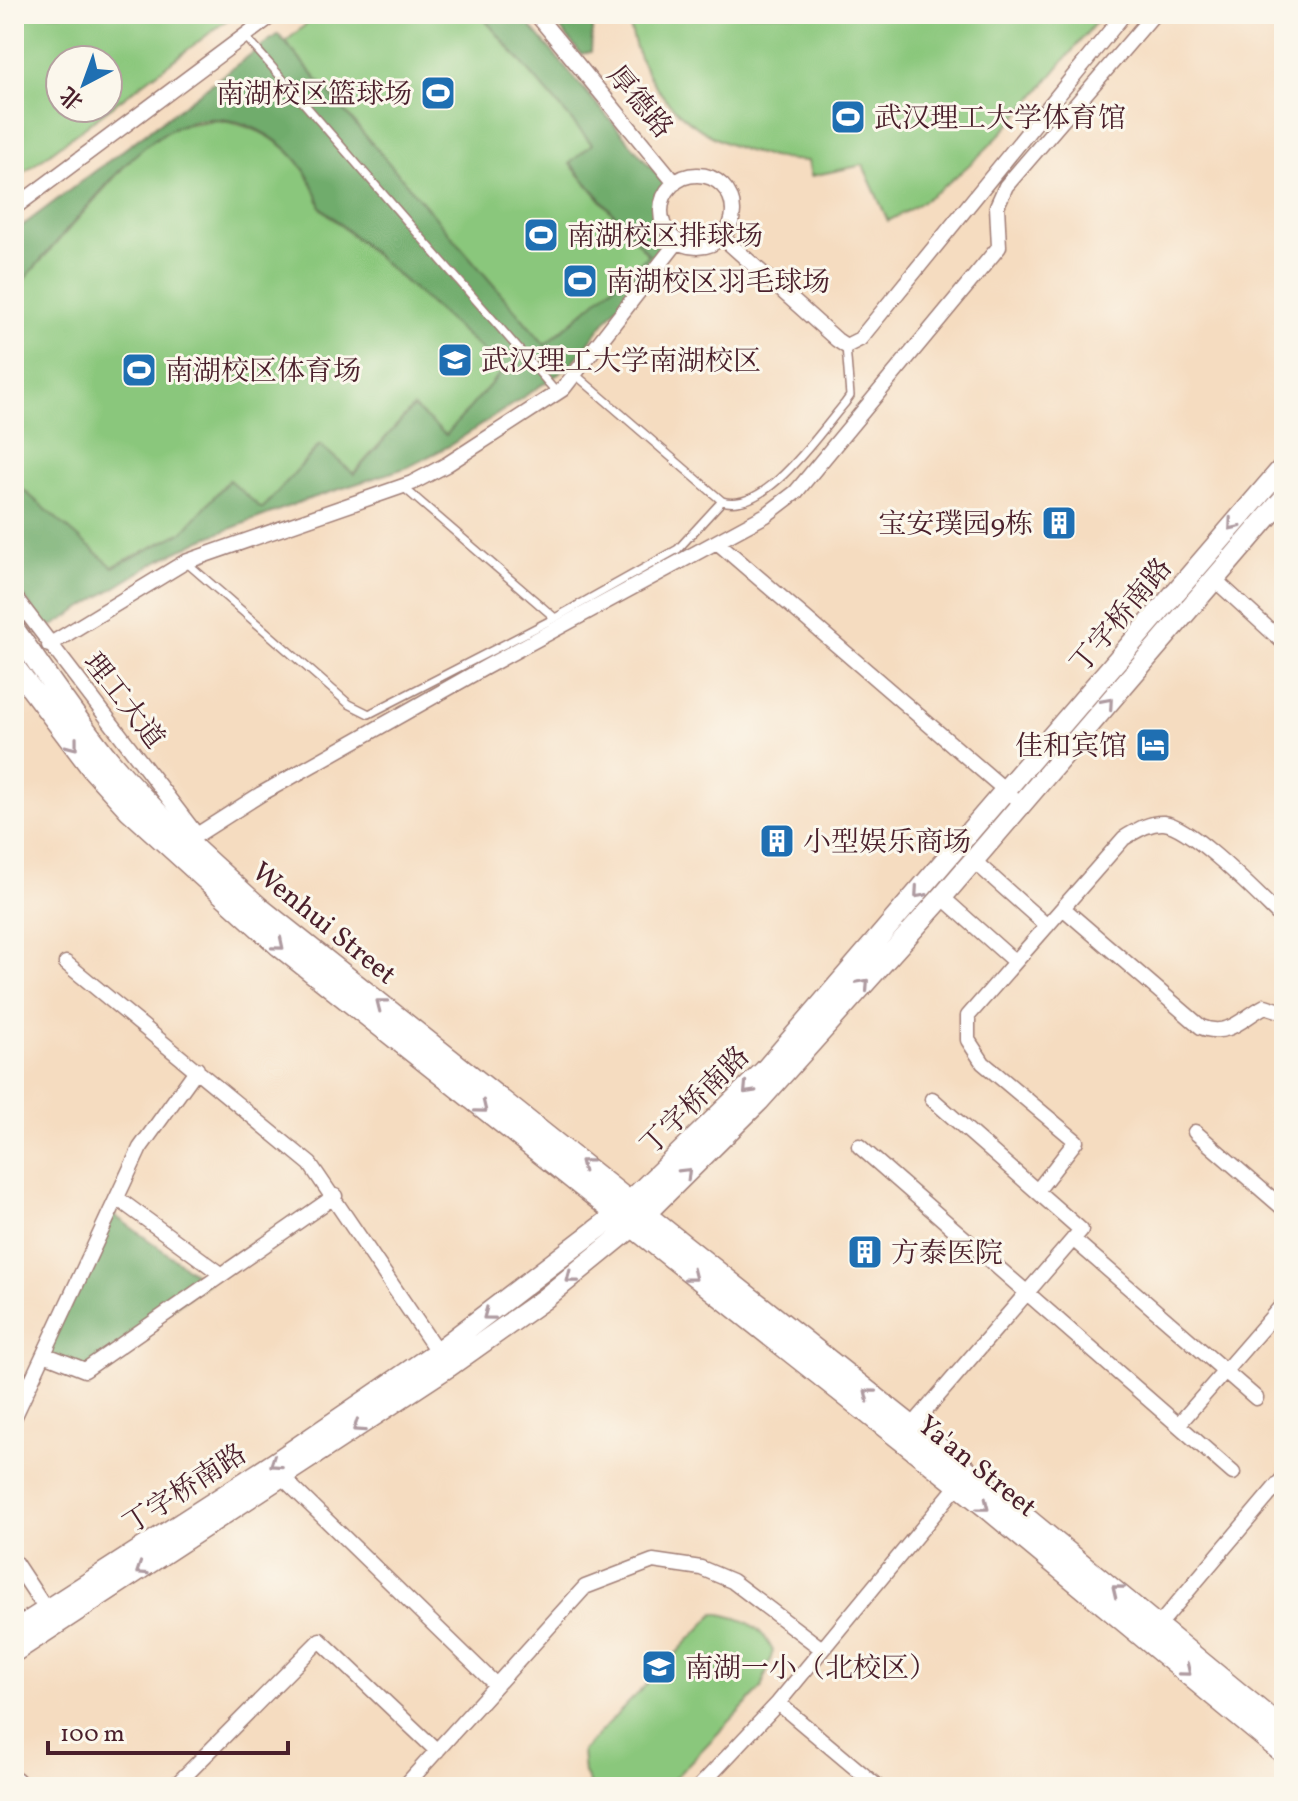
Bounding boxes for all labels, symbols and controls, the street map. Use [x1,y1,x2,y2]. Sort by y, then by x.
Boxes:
north arrow [44,44,124,124]
street label: 厚德路 [597,58,681,147]
sports icon: 南湖校区篮球场 [419,74,457,112]
place label: 南湖校区篮球场 [216,76,412,115]
text: 北 [54,78,91,116]
sports icon: 武汉理工大学体育馆 [829,98,867,136]
place label: 武汉理工大学体育馆 [874,100,1126,139]
sports icon: 南湖校区排球场 [522,216,560,254]
place label: 南湖校区排球场 [567,218,763,257]
sports icon: 南湖校区羽毛球场 [561,262,599,300]
place label: 南湖校区羽毛球场 [606,264,830,303]
school or university icon: 武汉理工大学南湖校区 [436,341,474,379]
place label: 武汉理工大学南湖校区 [481,343,761,382]
sports icon: 南湖校区体育场 [120,351,158,389]
place label: 南湖校区体育场 [165,353,361,392]
building icon: 宝安璞园9栋 [1040,504,1078,542]
place label: 宝安璞园9栋 [878,506,1033,545]
one-way arrow [1229,516,1243,531]
street label: 丁字桥南路 [1062,550,1182,683]
street label: 理工大道 [73,645,173,758]
one-way arrow [1098,697,1113,712]
hotel icon: 佳和宾馆 [1134,726,1172,764]
place label: 佳和宾馆 [1015,728,1127,767]
one-way arrow [64,736,78,751]
building icon: 小型娱乐商场 [758,822,796,860]
place label: 小型娱乐商场 [803,824,971,863]
street label: Wenhui Street [243,853,404,994]
one-way arrow [914,883,929,898]
one-way arrow [270,935,284,950]
one-way arrow [855,978,869,993]
one-way arrow [375,999,390,1013]
street label: 丁字桥南路 [632,1038,759,1165]
one-way arrow [743,1079,757,1094]
one-way arrow [473,1098,487,1113]
one-way arrow [579,1160,594,1174]
one-way arrow [677,1168,692,1182]
building icon: 方泰医院 [846,1233,884,1271]
place label: 方泰医院 [891,1235,1003,1274]
one-way arrow [683,1266,697,1281]
one-way arrow [566,1268,580,1283]
one-way arrow [482,1305,497,1319]
one-way arrow [864,1389,879,1404]
street label: Ya'an Street [909,1407,1044,1527]
one-way arrow [353,1418,367,1433]
street label: 丁字桥南路 [116,1436,255,1545]
one-way arrow [269,1453,283,1468]
one-way arrow [975,1497,990,1511]
one-way arrow [135,1560,150,1575]
one-way arrow [1112,1585,1126,1600]
school or university icon: 南湖一小（北校区） [640,1648,678,1686]
place label: 南湖一小（北校区） [685,1650,937,1689]
one-way arrow [1177,1661,1191,1675]
scale bar [48,1705,288,1755]
text: 100 m [60,1718,125,1752]

